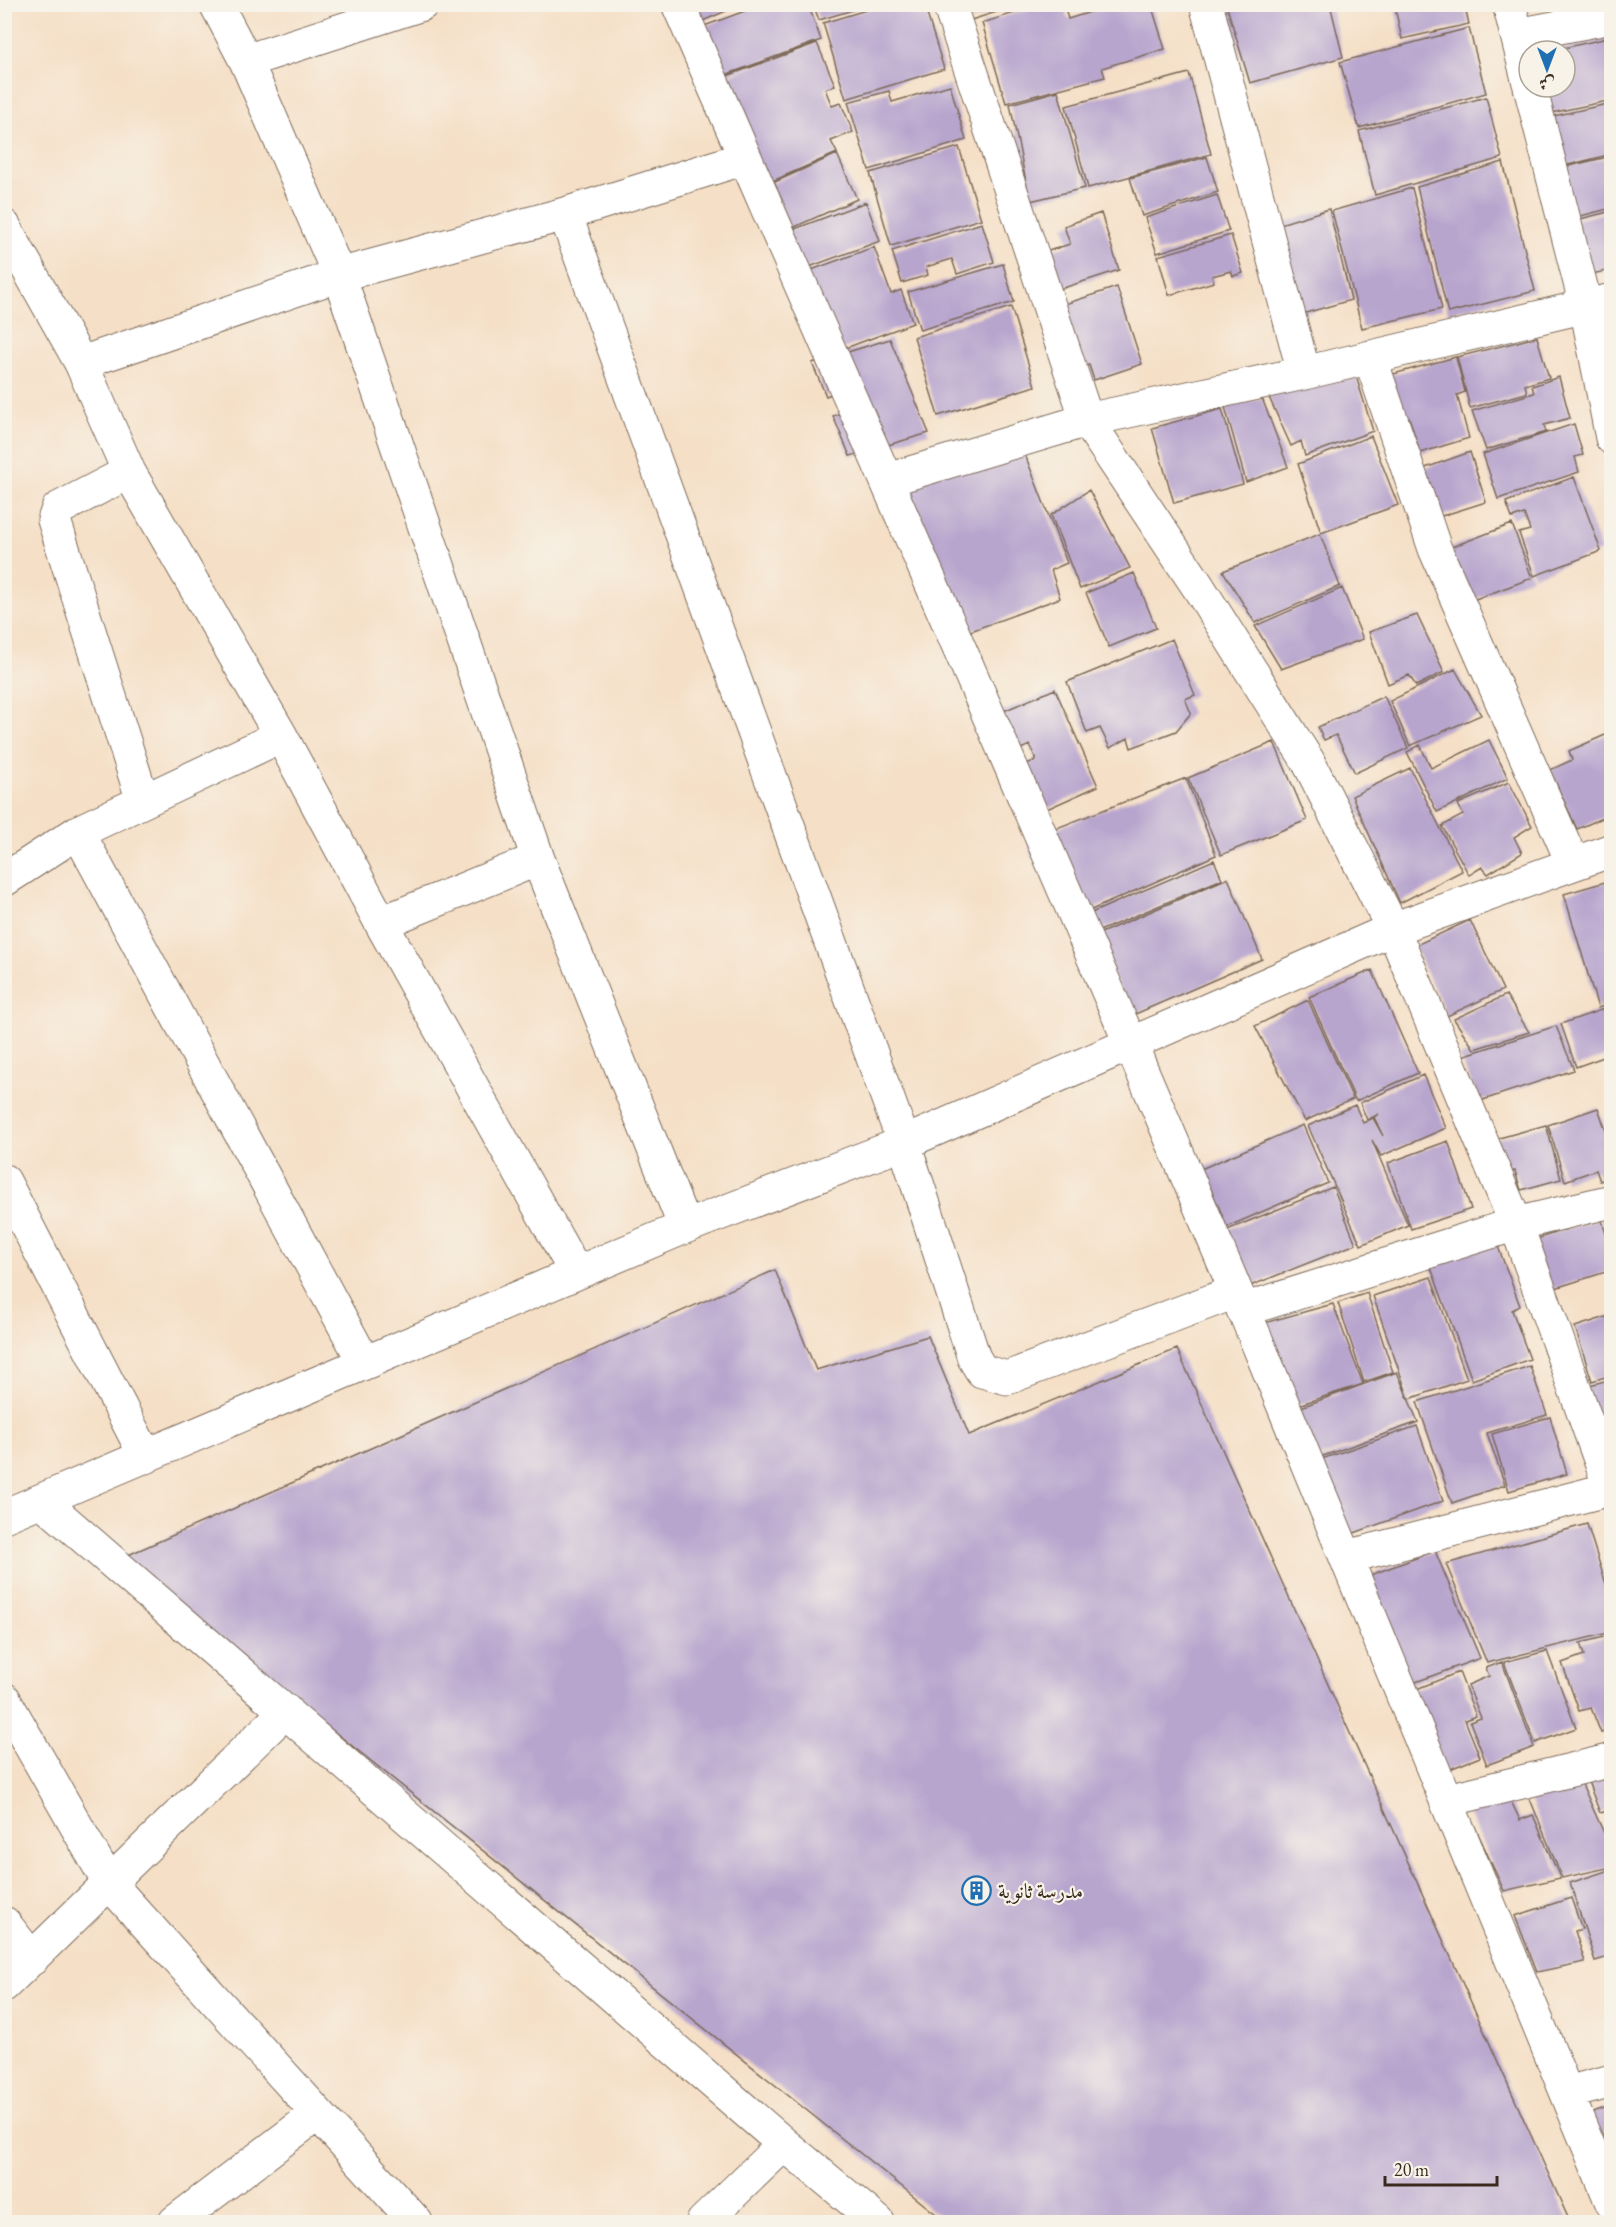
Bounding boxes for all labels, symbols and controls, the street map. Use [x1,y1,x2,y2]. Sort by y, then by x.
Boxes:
north arrow [1517,39,1577,99]
text: ش [1539,73,1555,94]
building icon: مدرسة ثانوية [961,1875,993,1907]
place label: مدرسة ثانوية [998,1877,1083,1904]
scale bar [1385,2149,1498,2187]
text: 20 m [1394,2158,1429,2181]

